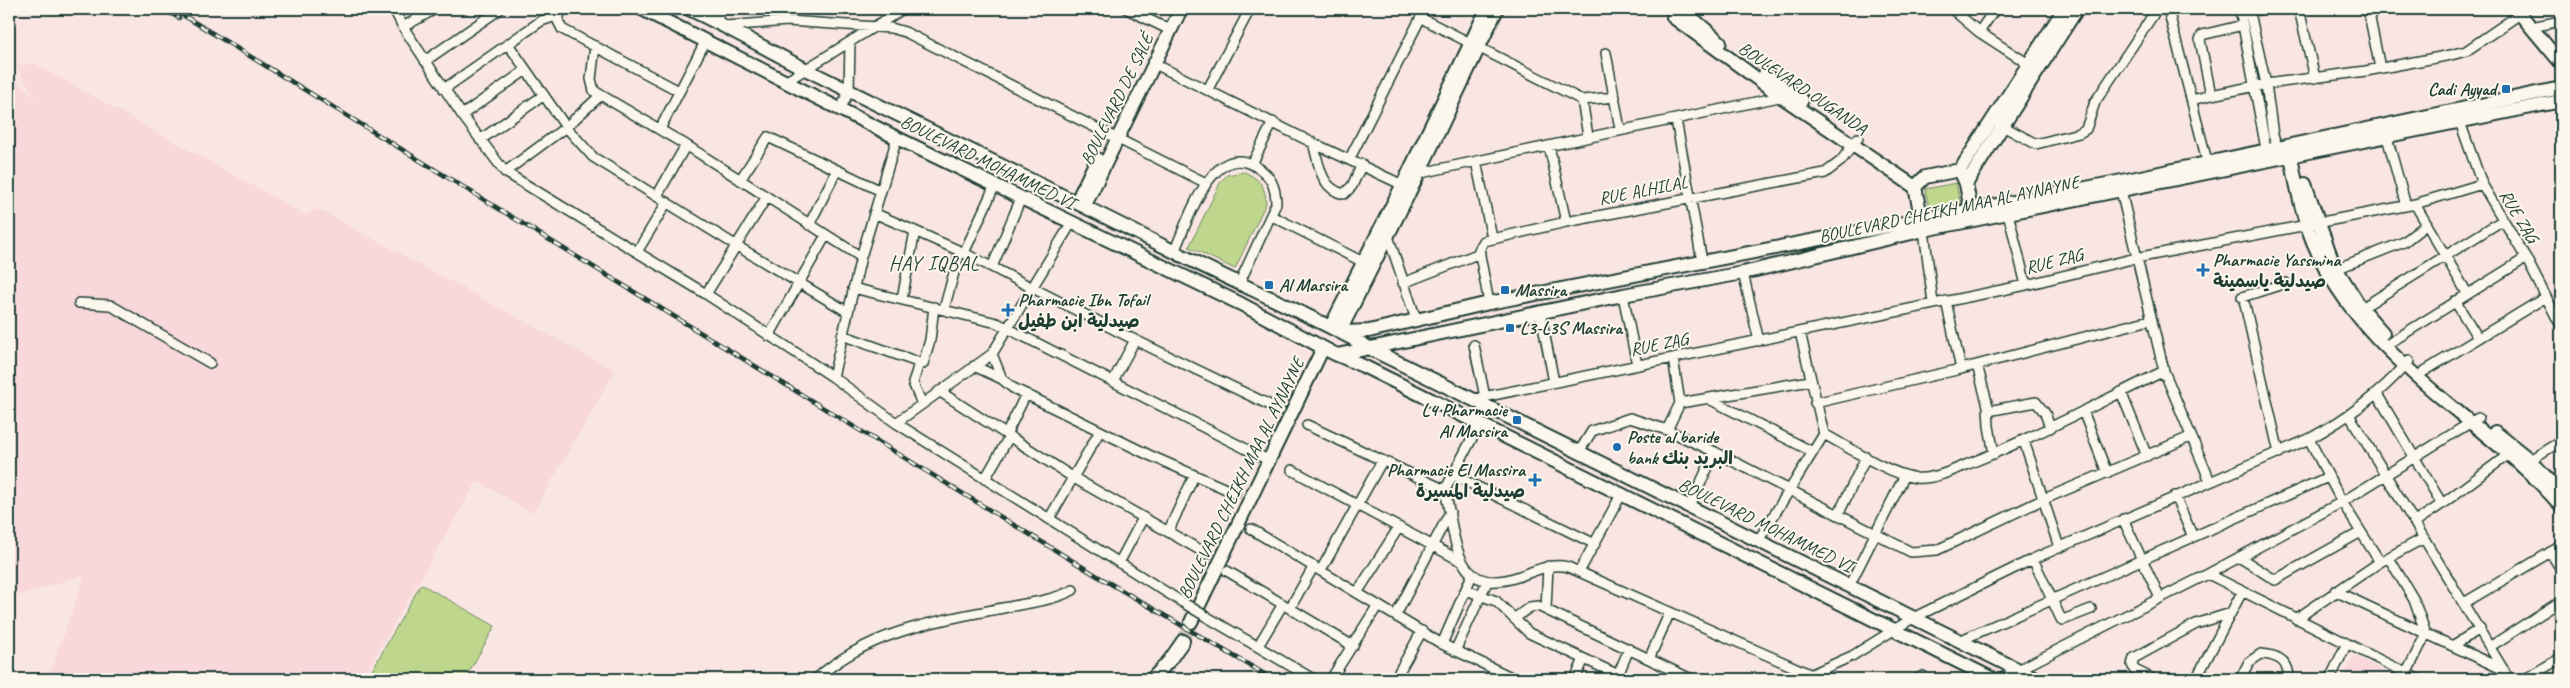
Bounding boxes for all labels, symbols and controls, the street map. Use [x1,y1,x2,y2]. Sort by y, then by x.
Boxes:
street label: BOULEVARD DE SALÉ [1076,28,1159,168]
street label: BOULEVARD OUGANDA [1734,37,1872,140]
place label: Cadi Ayyad [2428,78,2499,100]
marker: Cadi Ayyad [2500,83,2512,95]
street label: BOULEVARD MOHAMMED VI [897,110,1082,216]
street label: BOULEVARD CHEIKH MAA AL AYNAYNE [1817,170,2083,247]
street label: RUE ALHILAL [1597,171,1690,209]
street label: RUE ZAG [2495,185,2545,249]
street label: RUE ZAG [2023,243,2088,279]
place label: Pharmacie Yassmina صيدلية ياسمينة [2213,249,2343,292]
district label: HAY IQBAL [889,251,979,276]
marker: Pharmacie Yassmina صيدلية ياسمينة [2197,264,2209,276]
place label: Al Massira [1279,274,1349,296]
marker: Al Massira [1263,279,1275,291]
place label: Massira [1515,279,1568,301]
marker: Massira [1499,284,1511,296]
place label: Pharmacie Ibn Tofail صيدلية ابن طفيل [1018,289,1152,332]
marker: Pharmacie Ibn Tofail صيدلية ابن طفيل [1002,304,1014,316]
place label: L3-L3S Massira [1520,317,1623,339]
marker: L3-L3S Massira [1504,322,1516,334]
street label: RUE ZAG [1628,327,1693,360]
street label: BOULEVARD CHEIKH MAA AL AYNAYNE [1173,352,1310,602]
place label: L4 Pharmacie Al Massira [1422,399,1509,442]
marker: L4 Pharmacie Al Massira [1511,414,1523,426]
place label: Poste al baride bank البريد بنك [1627,426,1733,469]
marker: Poste al baride bank البريد بنك [1611,441,1623,453]
place label: Pharmacie El Massira صيدلية المسيرة [1387,459,1527,502]
street label: BOULEVARD MOHAMMED VI [1675,473,1860,579]
marker: Pharmacie El Massira صيدلية المسيرة [1529,474,1541,486]

